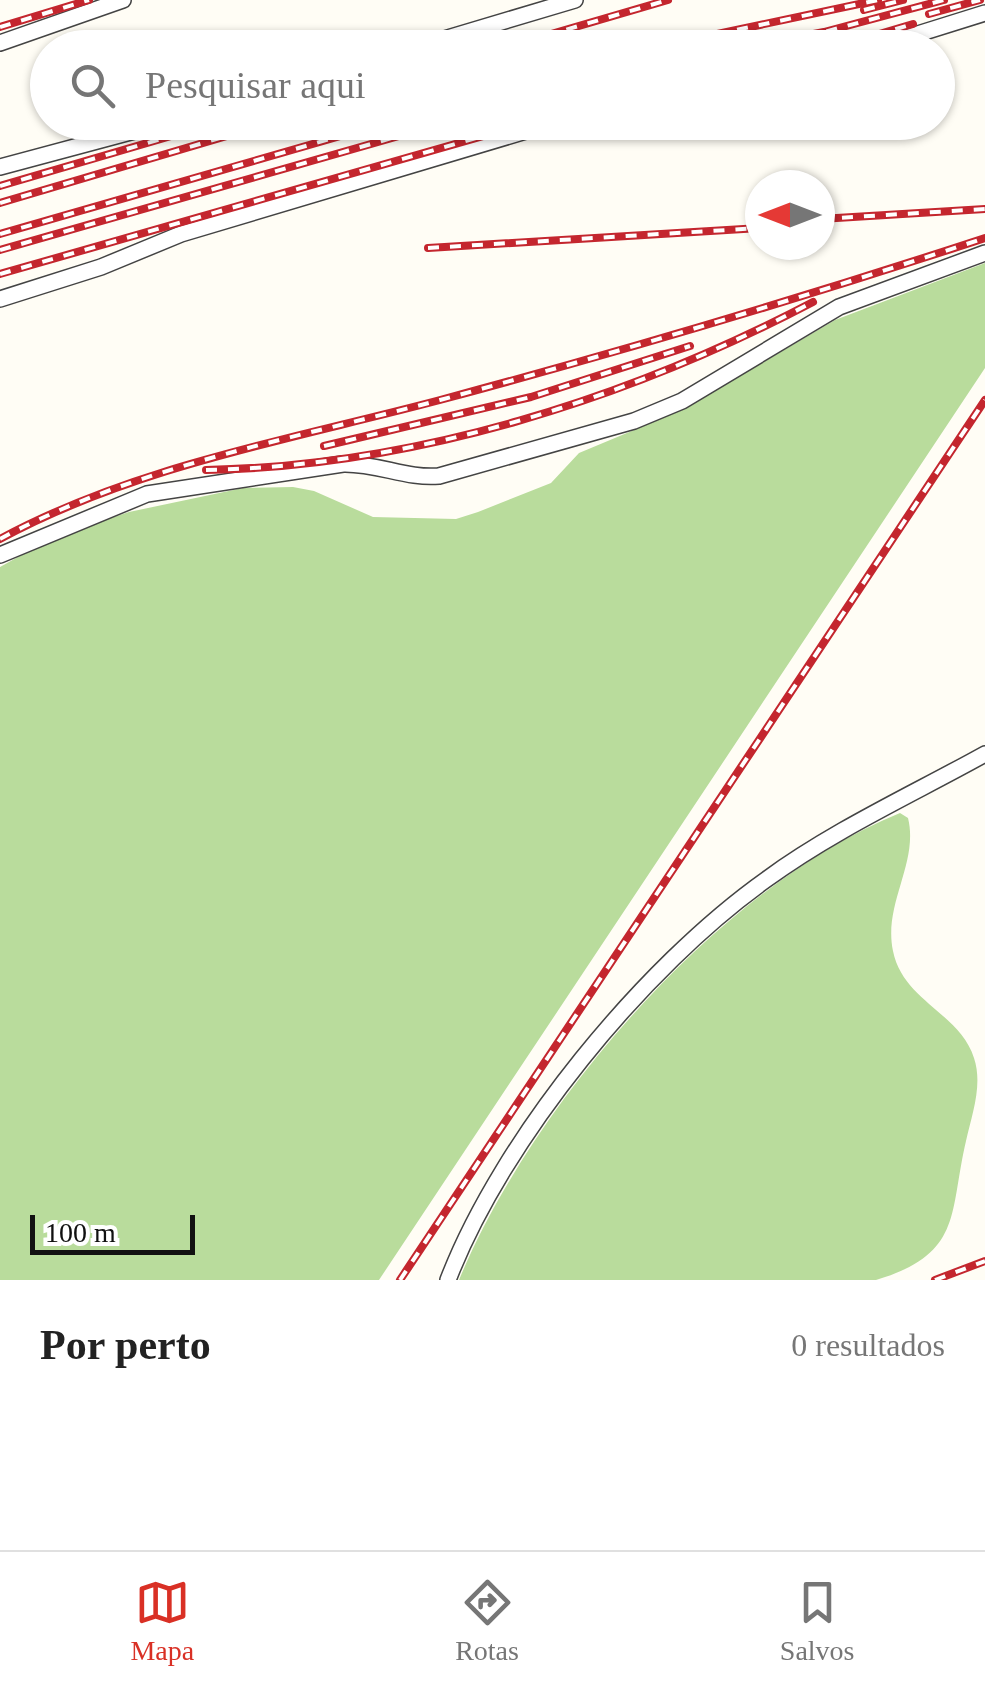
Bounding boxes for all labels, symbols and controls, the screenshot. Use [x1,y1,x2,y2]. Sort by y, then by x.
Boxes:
search box [30,30,955,140]
icon: search [65,58,120,113]
text: Pesquisar aqui [145,64,366,106]
north arrow [745,170,835,260]
scale bar [30,1210,195,1254]
text: 100 m [45,1217,116,1248]
text: Por perto [40,1322,211,1368]
text: 0 resultados [791,1327,945,1363]
tab: Mapa [130,1575,194,1667]
tab: Rotas [455,1575,519,1667]
tab: Salvos [780,1575,855,1667]

